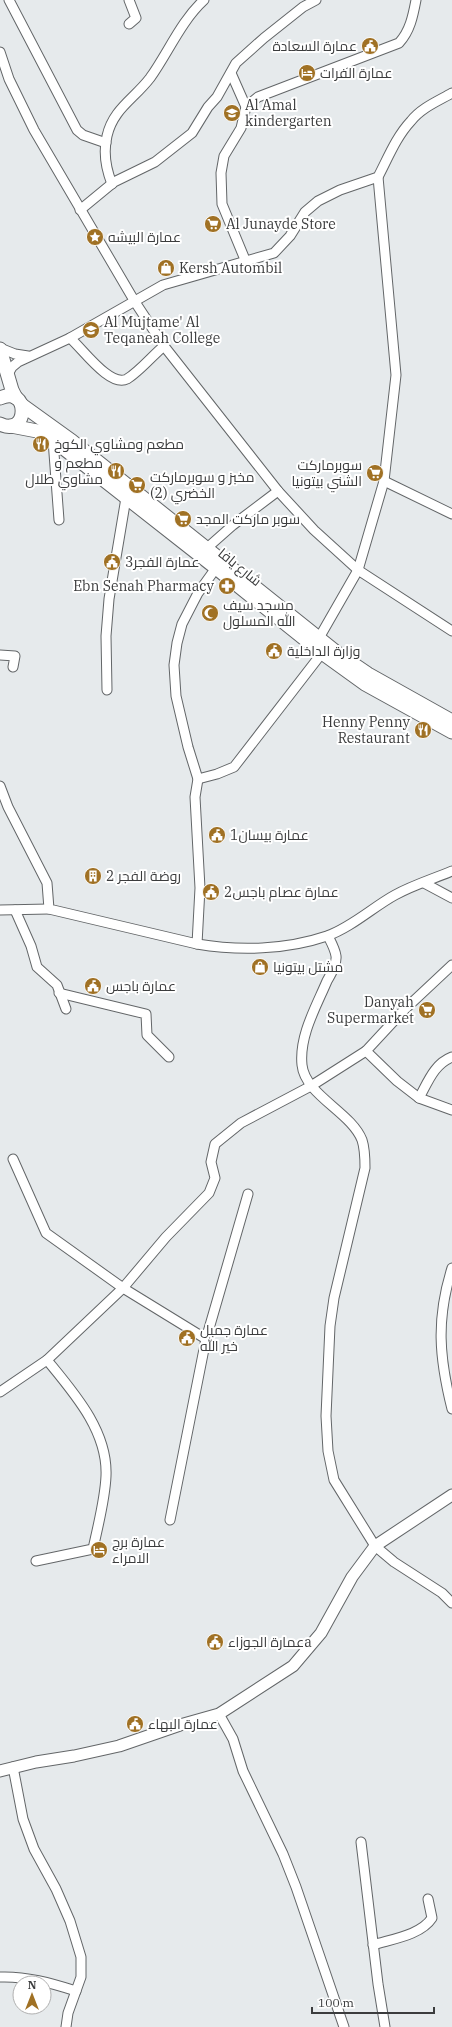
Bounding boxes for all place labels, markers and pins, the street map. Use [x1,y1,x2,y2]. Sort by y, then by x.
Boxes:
public building icon: عمارة السعادة [360,36,380,56]
place label: عمارة السعادة [272,37,357,55]
hotel icon: عمارة الفرات [297,63,317,83]
place label: عمارة الفرات [320,64,393,82]
place label: Al Amal kindergarten [245,96,332,130]
school or university icon: Al Amal kindergarten [222,103,242,123]
supermarket icon: Al Junayde Store [203,214,223,234]
place label: Al Junayde Store [226,215,336,233]
place icon: عمارة البيشه [85,227,105,247]
place label: عمارة البيشه [108,228,181,246]
shop icon: Kersh Autombil [156,258,176,278]
place label: Kersh Autombil [179,259,282,277]
place label: Al Mujtame' Al Teqaneah College [104,313,220,347]
school or university icon: Al Mujtame' Al Teqaneah College [81,320,101,340]
restaurant icon: مطعم ومشاوي الكوخ [31,434,51,454]
place label: مطعم ومشاوي الكوخ [54,435,184,456]
place label: مطعم و مشاوي طلال [25,454,103,491]
place label: سوبرماركت الشني بيتونيا [291,456,362,493]
restaurant icon: مطعم و مشاوي طلال [106,461,126,481]
supermarket icon: سوبرماركت الشني بيتونيا [365,463,385,483]
place label: مخبز و سوبرماركت الخضري (2) [150,468,254,505]
supermarket icon: مخبز و سوبرماركت الخضري (2) [127,475,147,495]
supermarket icon: سوبر ماركت المجد [173,509,193,529]
place label: سوبر ماركت المجد [196,510,300,528]
public building icon: عمارة الفجر3 [102,552,122,572]
place label: عمارة الفجر3 [125,553,200,571]
pharmacy icon: Ebn Senah Pharmacy [217,576,237,596]
place label: Ebn Senah Pharmacy [73,577,215,595]
place label: مسجد سيف الله المسلول [223,596,296,630]
mosque icon: مسجد سيف الله المسلول [200,603,220,623]
public building icon: وزارة الداخلية [264,641,284,661]
place label: وزارة الداخلية [287,642,360,660]
place label: Henny Penny Restaurant [322,713,411,747]
restaurant icon: Henny Penny Restaurant [413,720,433,740]
public building icon: عمارة بيسان1 [207,825,227,845]
place label: عمارة بيسان1 [230,826,309,844]
building icon: روضة الفجر 2 [83,866,103,886]
place label: روضة الفجر 2 [106,867,181,885]
public building icon: عمارة عصام باجس2 [201,882,221,902]
place label: عمارة عصام باجس2 [224,883,339,902]
shop icon: مشتل بيتونيا [250,957,270,977]
place label: مشتل بيتونيا [273,958,343,976]
public building icon: عمارة باجس [83,976,103,996]
place label: عمارة باجس [106,977,176,995]
place label: Danyah Supermarket [327,993,414,1027]
supermarket icon: Danyah Supermarket [417,1000,437,1020]
place label: عمارة جميل خير الله [200,1321,268,1355]
public building icon: عمارة جميل خير الله [177,1328,197,1348]
place label: عمارة برج الامراء [112,1533,165,1567]
hotel icon: عمارة برج الامراء [89,1540,109,1560]
public building icon: عمارة الجوزاءa [205,1632,225,1652]
place label: عمارة الجوزاءa [228,1633,312,1651]
public building icon: عمارة البهاء [125,1714,145,1734]
place label: عمارة البهاء [148,1715,218,1733]

